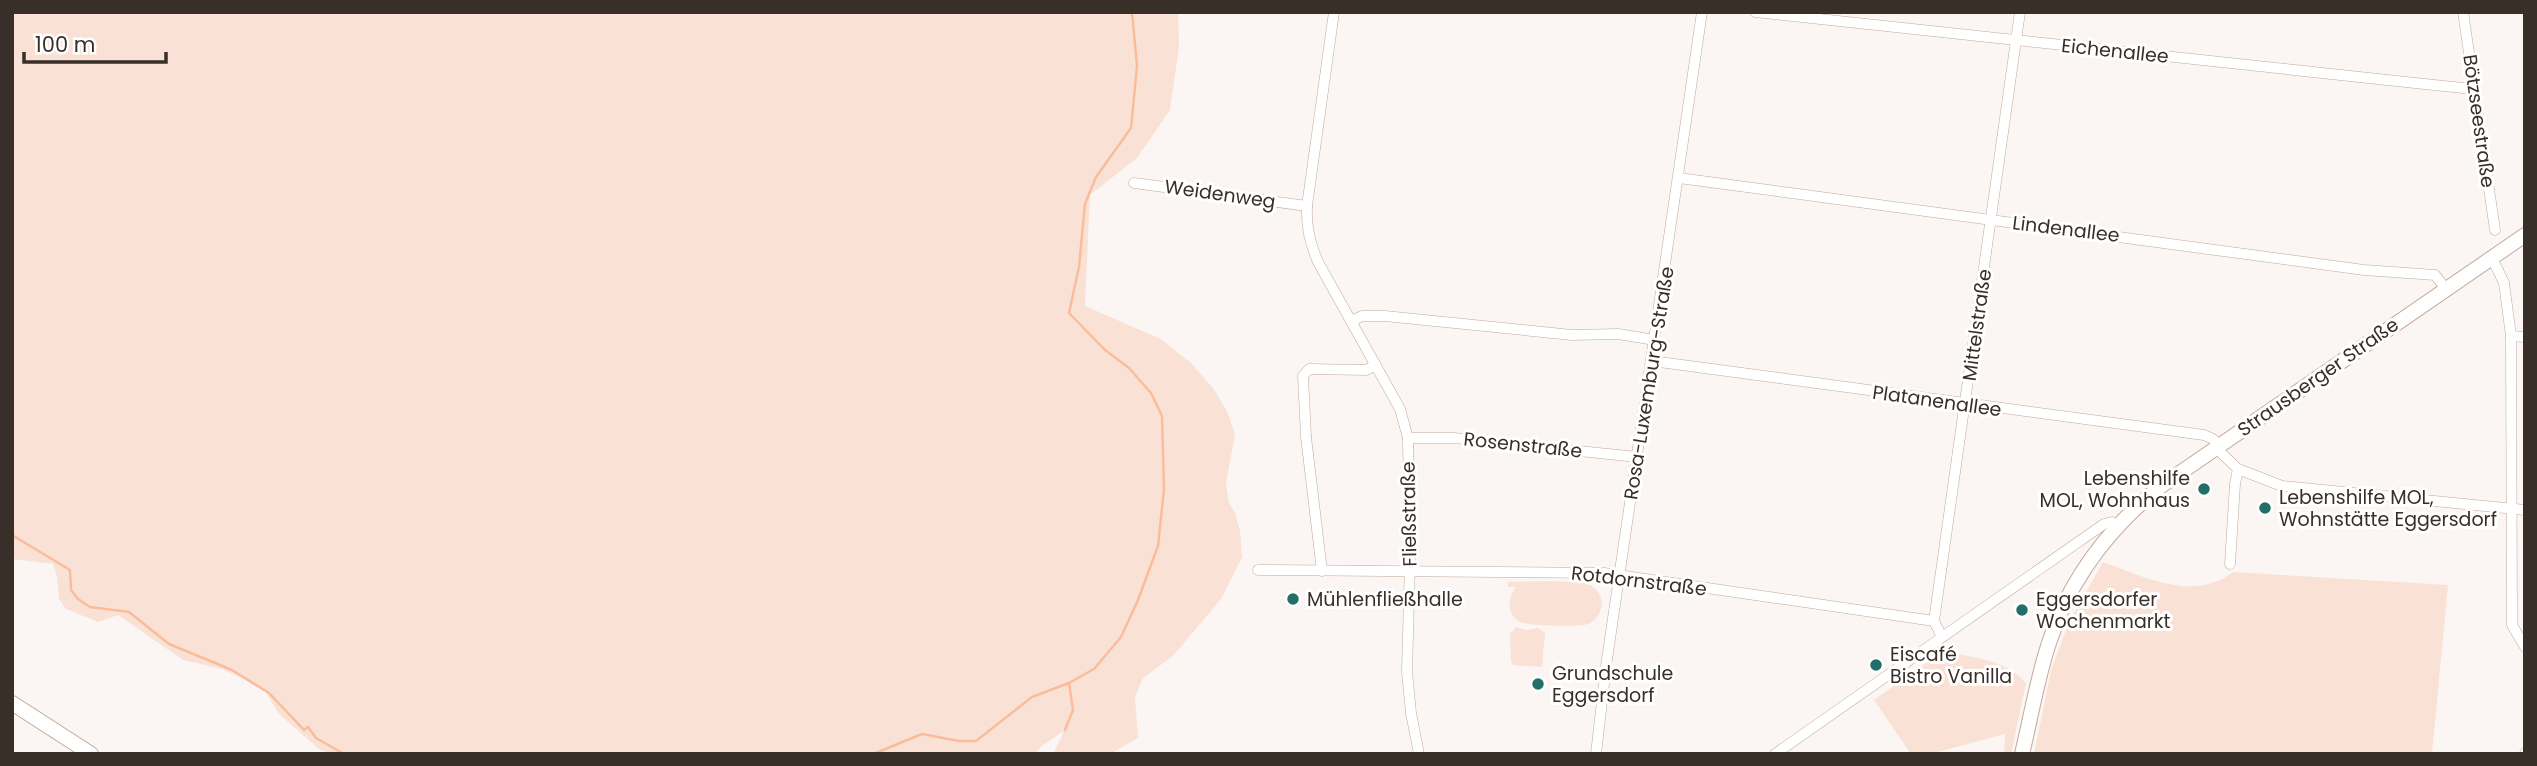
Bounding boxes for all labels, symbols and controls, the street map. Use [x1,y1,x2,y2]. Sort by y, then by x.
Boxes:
scale bar [24,21,166,65]
text: 100 m [35,30,95,59]
street label: Eichenallee [2060,32,2170,70]
street label: Bötzseestraße [2456,53,2502,189]
street label: Weidenweg [1163,173,1277,215]
street label: Lindenallee [2011,209,2121,249]
street label: Rosa-Luxemburg-Straße [1617,264,1681,502]
street label: Mittelstraße [1956,267,1998,383]
street label: Strausberger Straße [2232,311,2404,443]
street label: Platanenallee [1871,379,2003,423]
street label: Rosenstraße [1462,425,1584,465]
street label: Fließstraße [1395,461,1423,567]
place label: Lebenshilfe MOL, Wohnhaus [2040,465,2190,514]
marker: Lebenshilfe MOL, Wohnhaus [2196,481,2212,497]
place label: Lebenshilfe MOL, Wohnstätte Eggersdorf [2279,484,2497,533]
marker: Lebenshilfe MOL, Wohnstätte Eggersdorf [2257,500,2273,516]
street label: Rotdornstraße [1570,559,1708,603]
place label: Mühlenfließhalle [1307,586,1463,613]
place label: Eggersdorfer Wochenmarkt [2036,586,2171,635]
marker: Mühlenfließhalle [1285,591,1301,607]
marker: Eggersdorfer Wochenmarkt [2014,602,2030,618]
place label: Eiscafé Bistro Vanilla [1890,641,2012,690]
marker: Eiscafé Bistro Vanilla [1868,657,1884,673]
place label: Grundschule Eggersdorf [1552,660,1673,709]
marker: Grundschule Eggersdorf [1530,676,1546,692]

